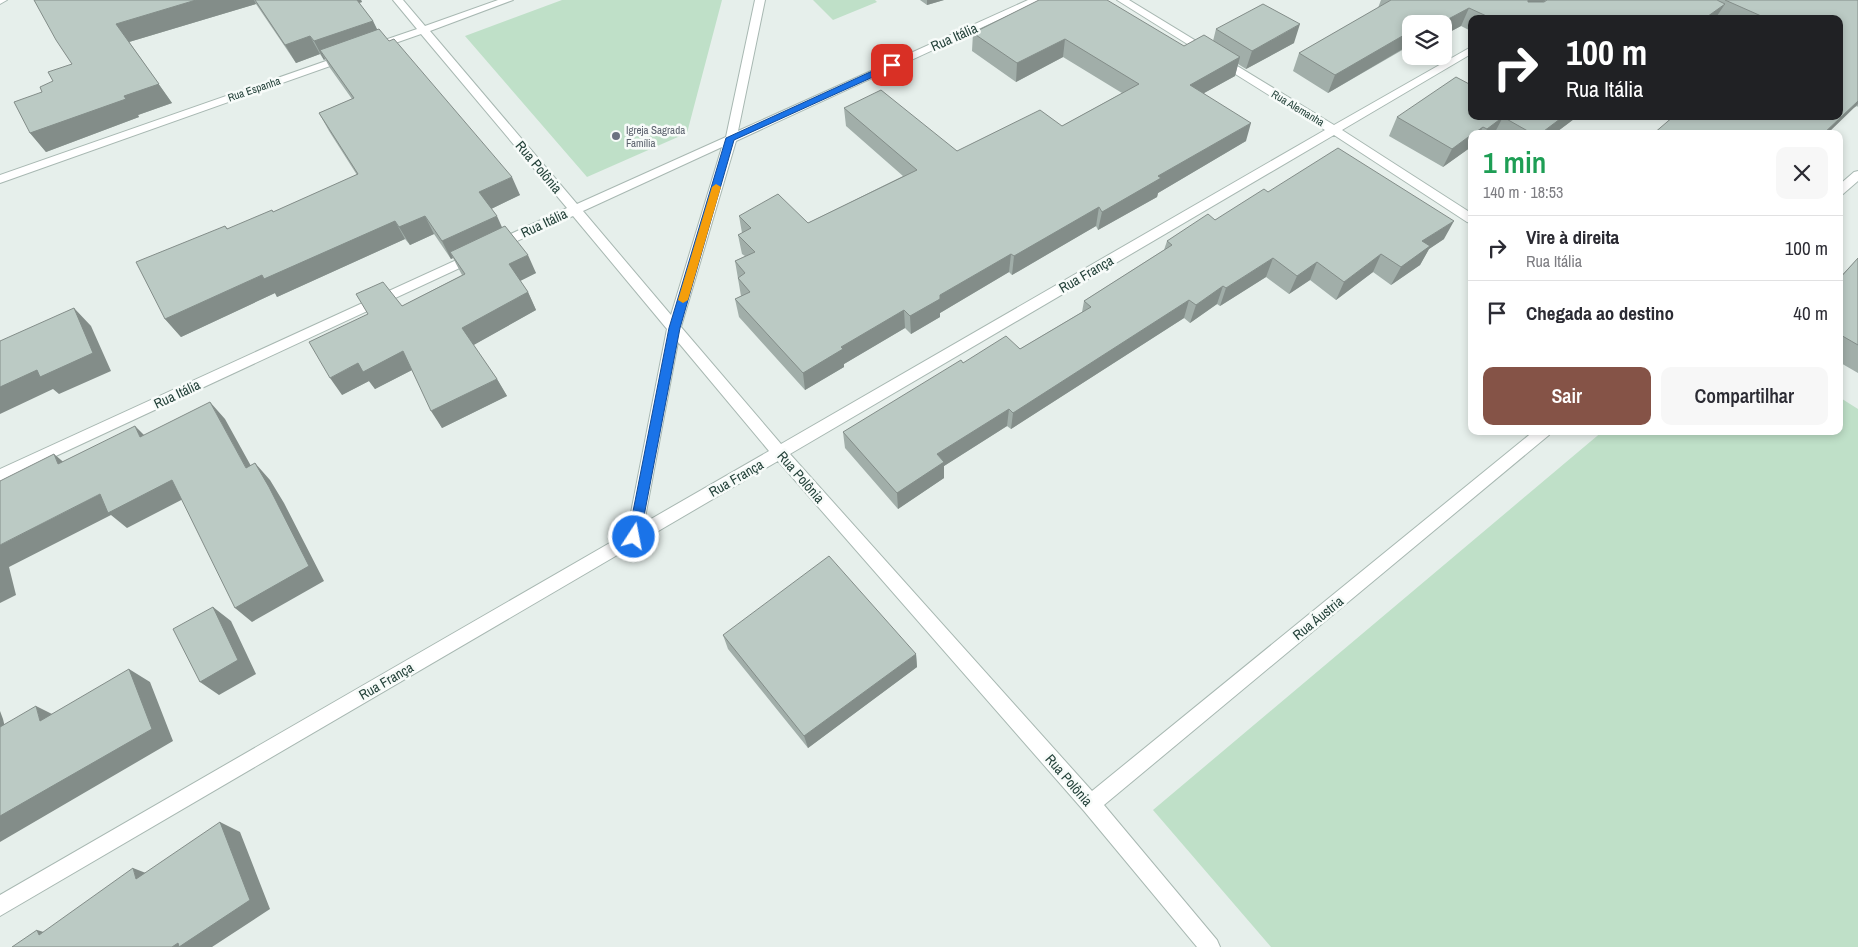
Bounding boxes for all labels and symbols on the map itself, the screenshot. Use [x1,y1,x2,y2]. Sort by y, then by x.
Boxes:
street label: Rua Itália [928,19,981,55]
pin [871,44,913,86]
street label: Rua Espanha [226,73,282,105]
street label: Rua Alemanha [1269,87,1327,129]
place label: Igreja Sagrada Família [626,123,685,150]
marker: Igreja Sagrada Família [610,130,622,142]
street label: Rua Polônia [512,137,567,197]
street label: Rua Itália [518,204,571,242]
street label: Rua França [1056,251,1117,297]
street label: Rua Itália [151,375,204,413]
street label: Rua Polônia [773,447,829,507]
street label: Rua França [706,455,767,501]
position arrow [607,510,659,562]
street label: Rua Áustria [1289,592,1347,644]
street label: Rua França [356,658,417,704]
street label: Rua Polônia [1041,750,1097,810]

